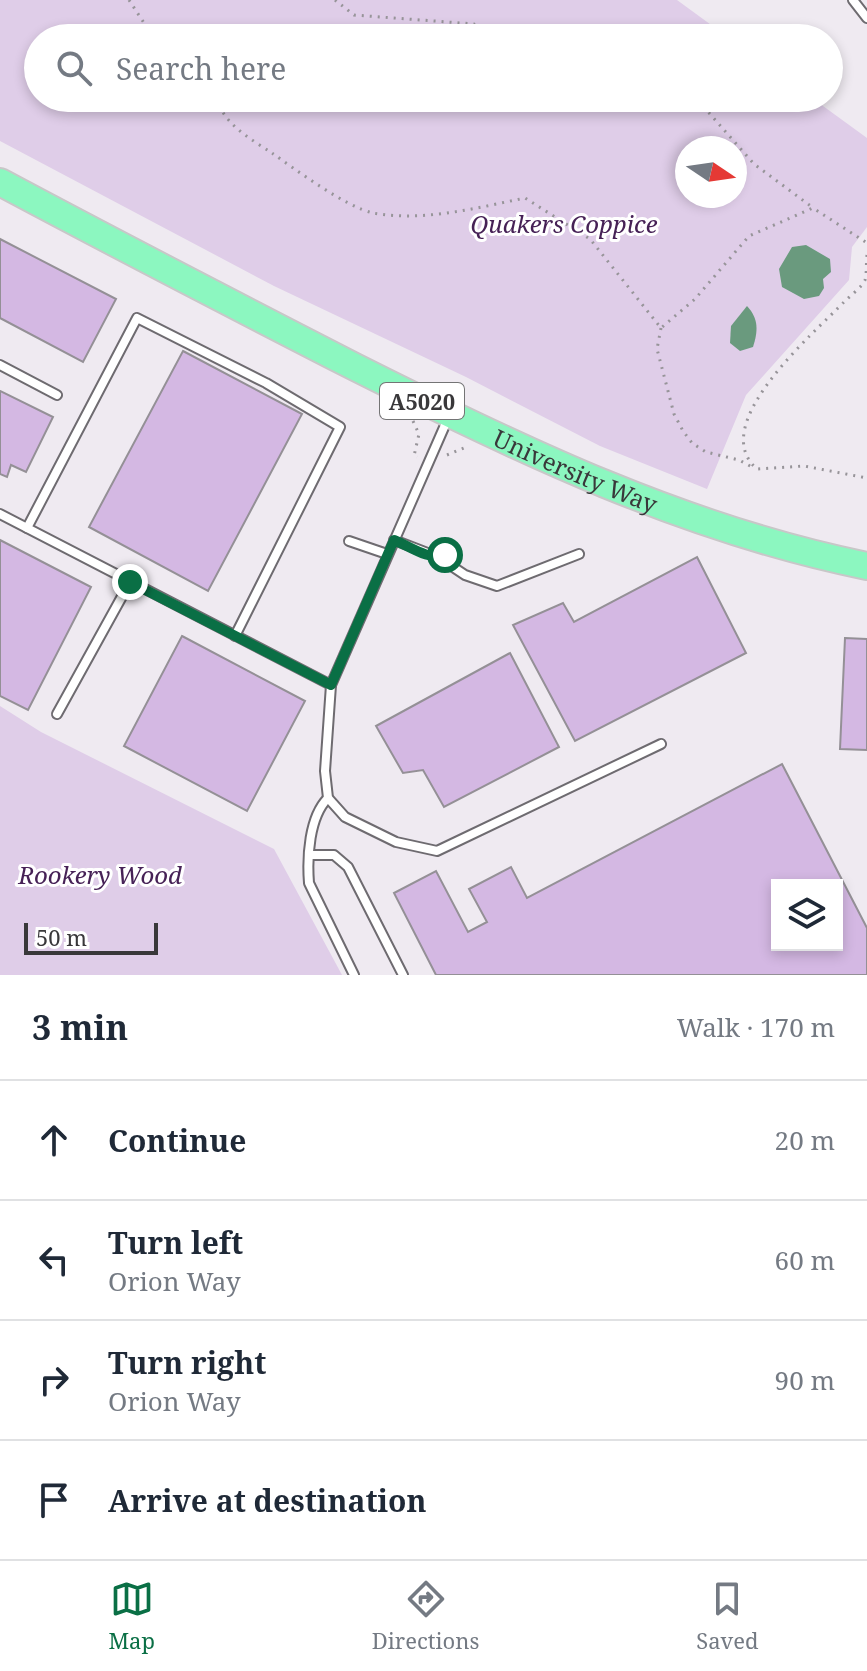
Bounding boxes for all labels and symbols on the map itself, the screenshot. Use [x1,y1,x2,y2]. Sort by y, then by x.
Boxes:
north arrow [675,136,747,208]
park label: Quakers Coppice [470,207,658,240]
road number: A5020 [380,383,464,419]
street label: University Way [488,421,663,520]
route start [427,537,463,573]
route end [112,564,148,600]
park label: Rookery Wood [17,858,182,891]
scale bar [24,919,158,955]

